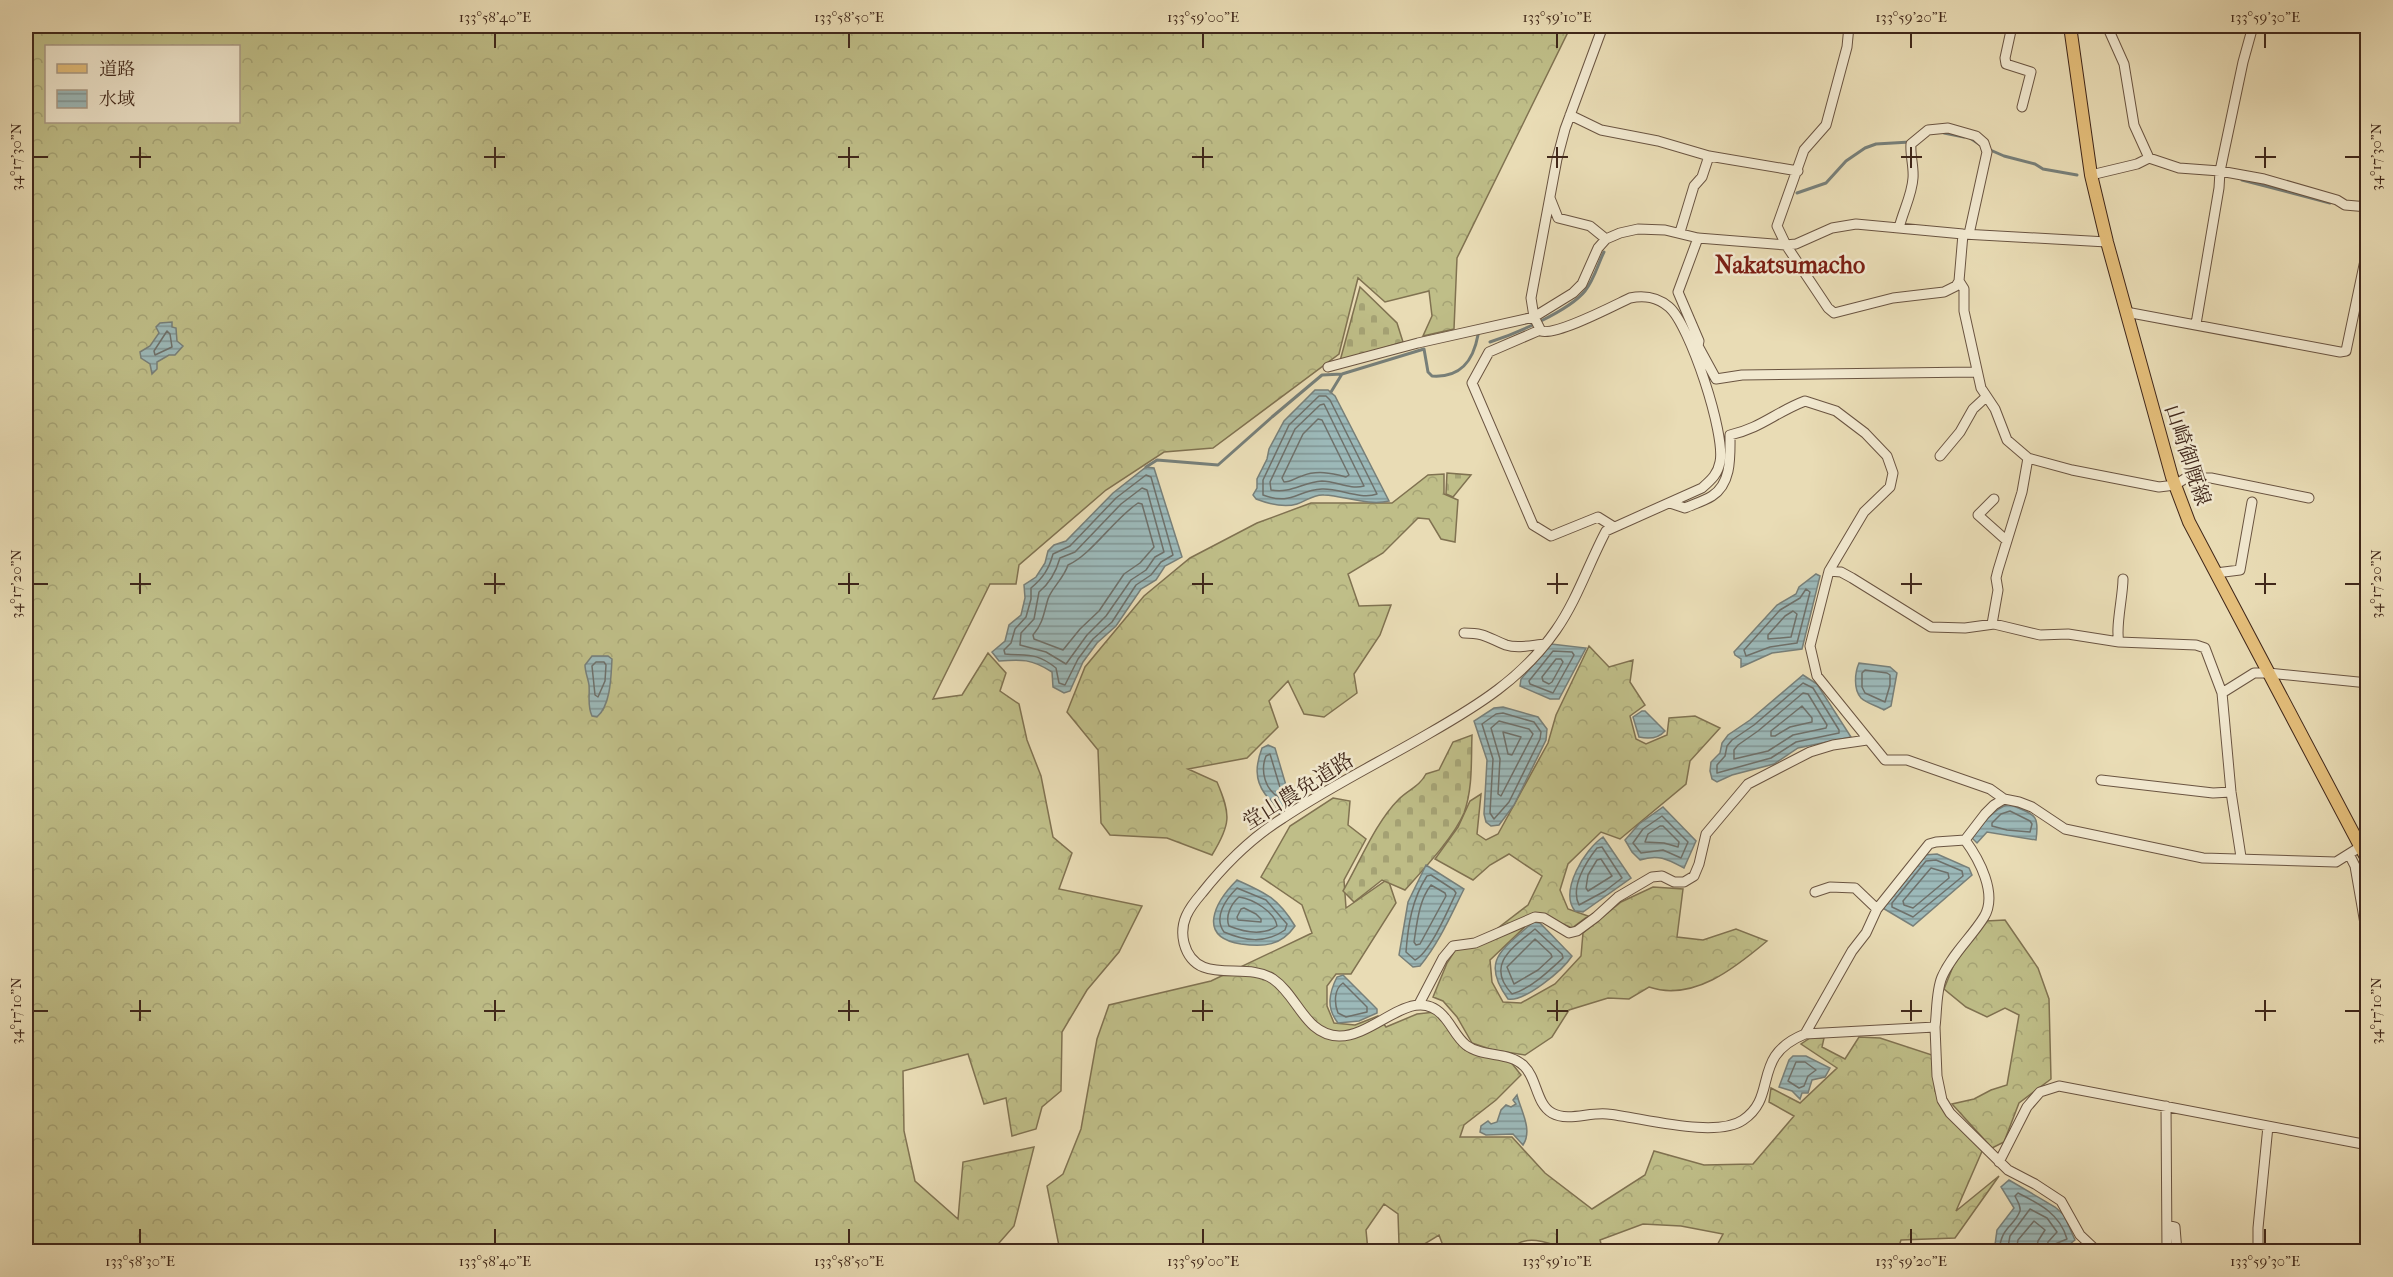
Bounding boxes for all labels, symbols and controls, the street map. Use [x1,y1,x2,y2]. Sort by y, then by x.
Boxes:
text: 133°58'40"E [459,8,531,26]
text: 133°58'50"E [814,8,884,26]
text: 133°59'00"E [1167,8,1239,26]
text: 133°59'10"E [1522,8,1592,26]
text: 133°59'20"E [1875,8,1947,26]
text: 133°59'30"E [2230,8,2300,26]
legend [45,45,240,123]
text: 道路 [99,59,135,80]
text: 水域 [99,89,135,110]
text: 34°17'30"N [7,122,25,191]
text: 34°17'30"N [2367,122,2385,191]
district label: Nakatsumacho [1715,251,1865,279]
street label: 山崎御厩線 [2160,401,2216,509]
text: 34°17'20"N [7,549,25,619]
text: 34°17'20"N [2367,549,2385,619]
street label: 堂山農免道路 [1238,747,1358,835]
text: 34°17'10"N [7,977,25,1045]
text: 34°17'10"N [2367,977,2385,1045]
text: 133°58'30"E [105,1252,175,1270]
text: 133°58'40"E [459,1252,531,1270]
text: 133°58'50"E [814,1252,884,1270]
text: 133°59'00"E [1167,1252,1239,1270]
text: 133°59'10"E [1522,1252,1592,1270]
text: 133°59'20"E [1875,1252,1947,1270]
text: 133°59'30"E [2230,1252,2300,1270]

